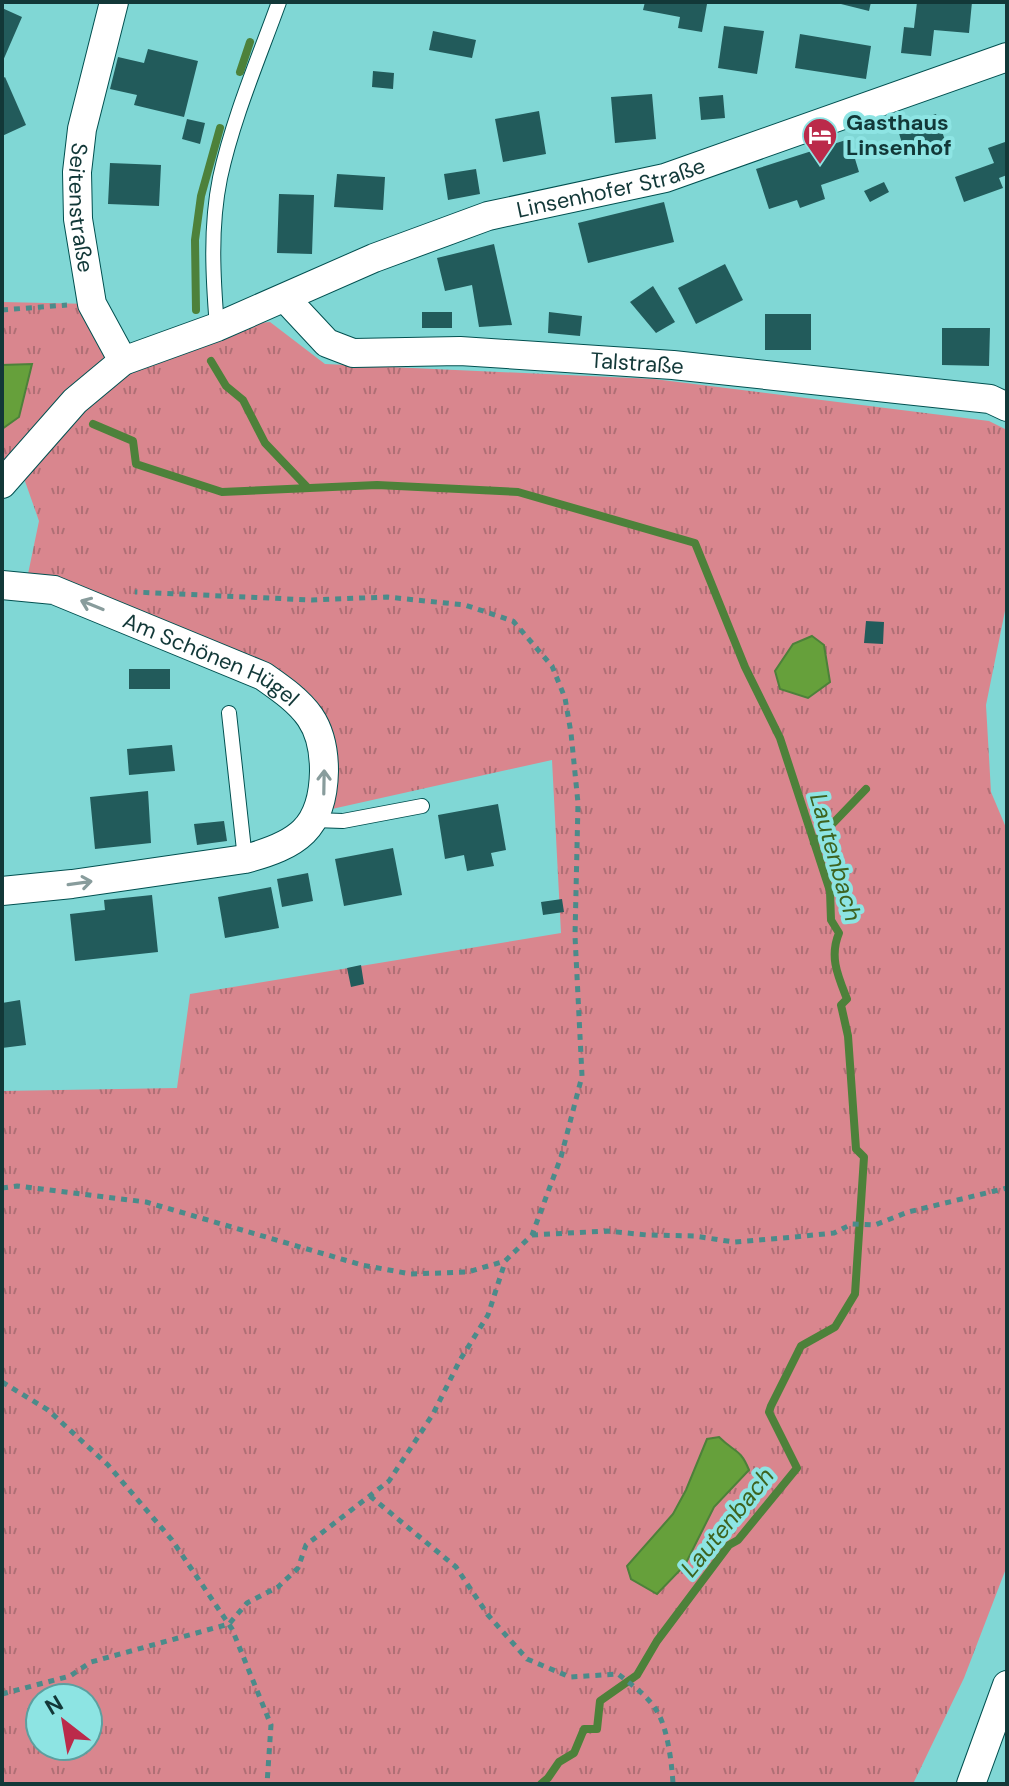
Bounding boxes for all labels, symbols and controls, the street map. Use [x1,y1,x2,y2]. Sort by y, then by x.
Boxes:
place label: Gasthaus Linsenhof [846,108,952,162]
hotel icon: Gasthaus Linsenhof [801,116,839,166]
street label: Seitenstraße [62,141,101,274]
street label: Linsenhofer Straße [514,150,709,224]
street label: Talstraße [590,345,685,381]
one-way arrow [80,597,105,611]
street label: Am Schönen Hügel [119,605,306,712]
one-way arrow [316,769,331,796]
water label: Lautenbach [803,789,869,925]
one-way arrow [66,875,92,890]
water label: Lautenbach [673,1461,781,1583]
north arrow [24,1682,104,1762]
text: N [40,1689,68,1722]

